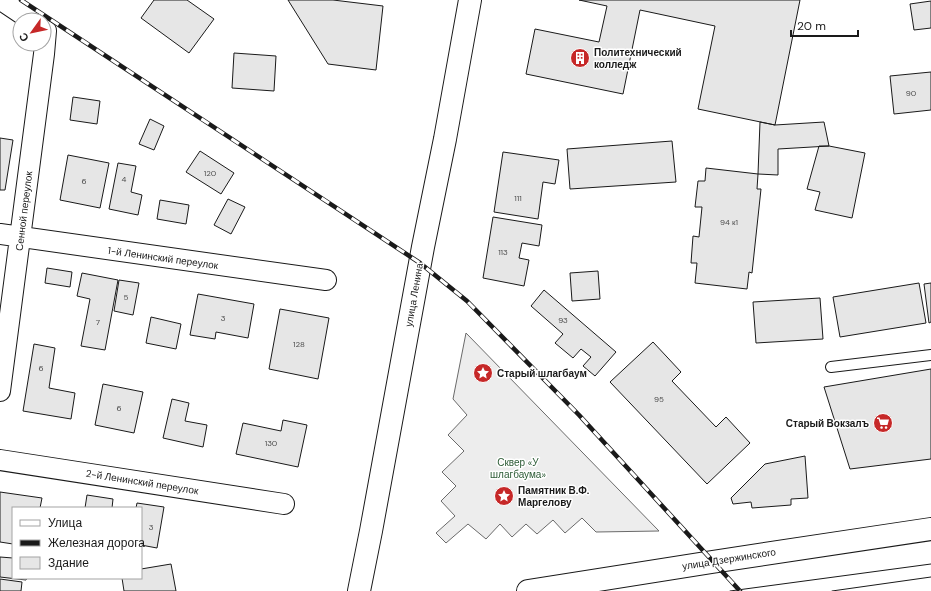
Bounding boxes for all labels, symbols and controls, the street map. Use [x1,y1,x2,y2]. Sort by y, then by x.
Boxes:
north arrow [12,12,52,52]
scale bar [791,12,858,38]
text: 20 m [797,18,826,34]
text: С [16,30,32,45]
place label: Политехнический колледж [594,46,682,71]
building icon: Политехнический колледж [569,47,591,69]
house number: 90 [906,88,917,98]
house number: 120 [204,168,217,178]
street label: Сенной переулок [13,170,35,252]
house number: 4 [122,174,127,184]
house number: 6 [81,176,87,186]
house number: 111 [514,193,522,203]
house number: 94 к1 [720,217,738,227]
street label: 1-й Ленинский переулок [107,244,220,272]
house number: 113 [498,247,508,257]
street label: улица Ленина [402,262,426,328]
house number: 5 [124,292,129,302]
house number: 3 [221,313,226,323]
house number: 93 [558,315,568,325]
house number: 7 [96,317,100,327]
house number: 128 [293,339,305,349]
place icon: Старый шлагбаум [472,362,494,384]
house number: 6 [38,363,44,373]
place label: Старый шлагбаум [497,367,587,380]
house number: 95 [654,394,664,404]
house number: 6 [116,403,122,413]
supermarket icon: Старый Вокзалъ [872,412,894,434]
place label: Старый Вокзалъ [786,417,869,430]
house number: 130 [265,438,278,448]
park label: Сквер «У шлагбаума» [490,456,546,481]
street label: 2-й Ленинский переулок [85,467,200,497]
place label: Памятник В.Ф. Маргелову [518,484,590,509]
place icon: Памятник В.Ф. Маргелову [493,485,515,507]
legend [12,507,142,579]
text: Улица [48,515,82,531]
house number: 3 [149,522,154,532]
text: Железная дорога [48,535,145,551]
street label: улица Дзержинского [681,545,777,573]
text: Здание [48,555,89,571]

